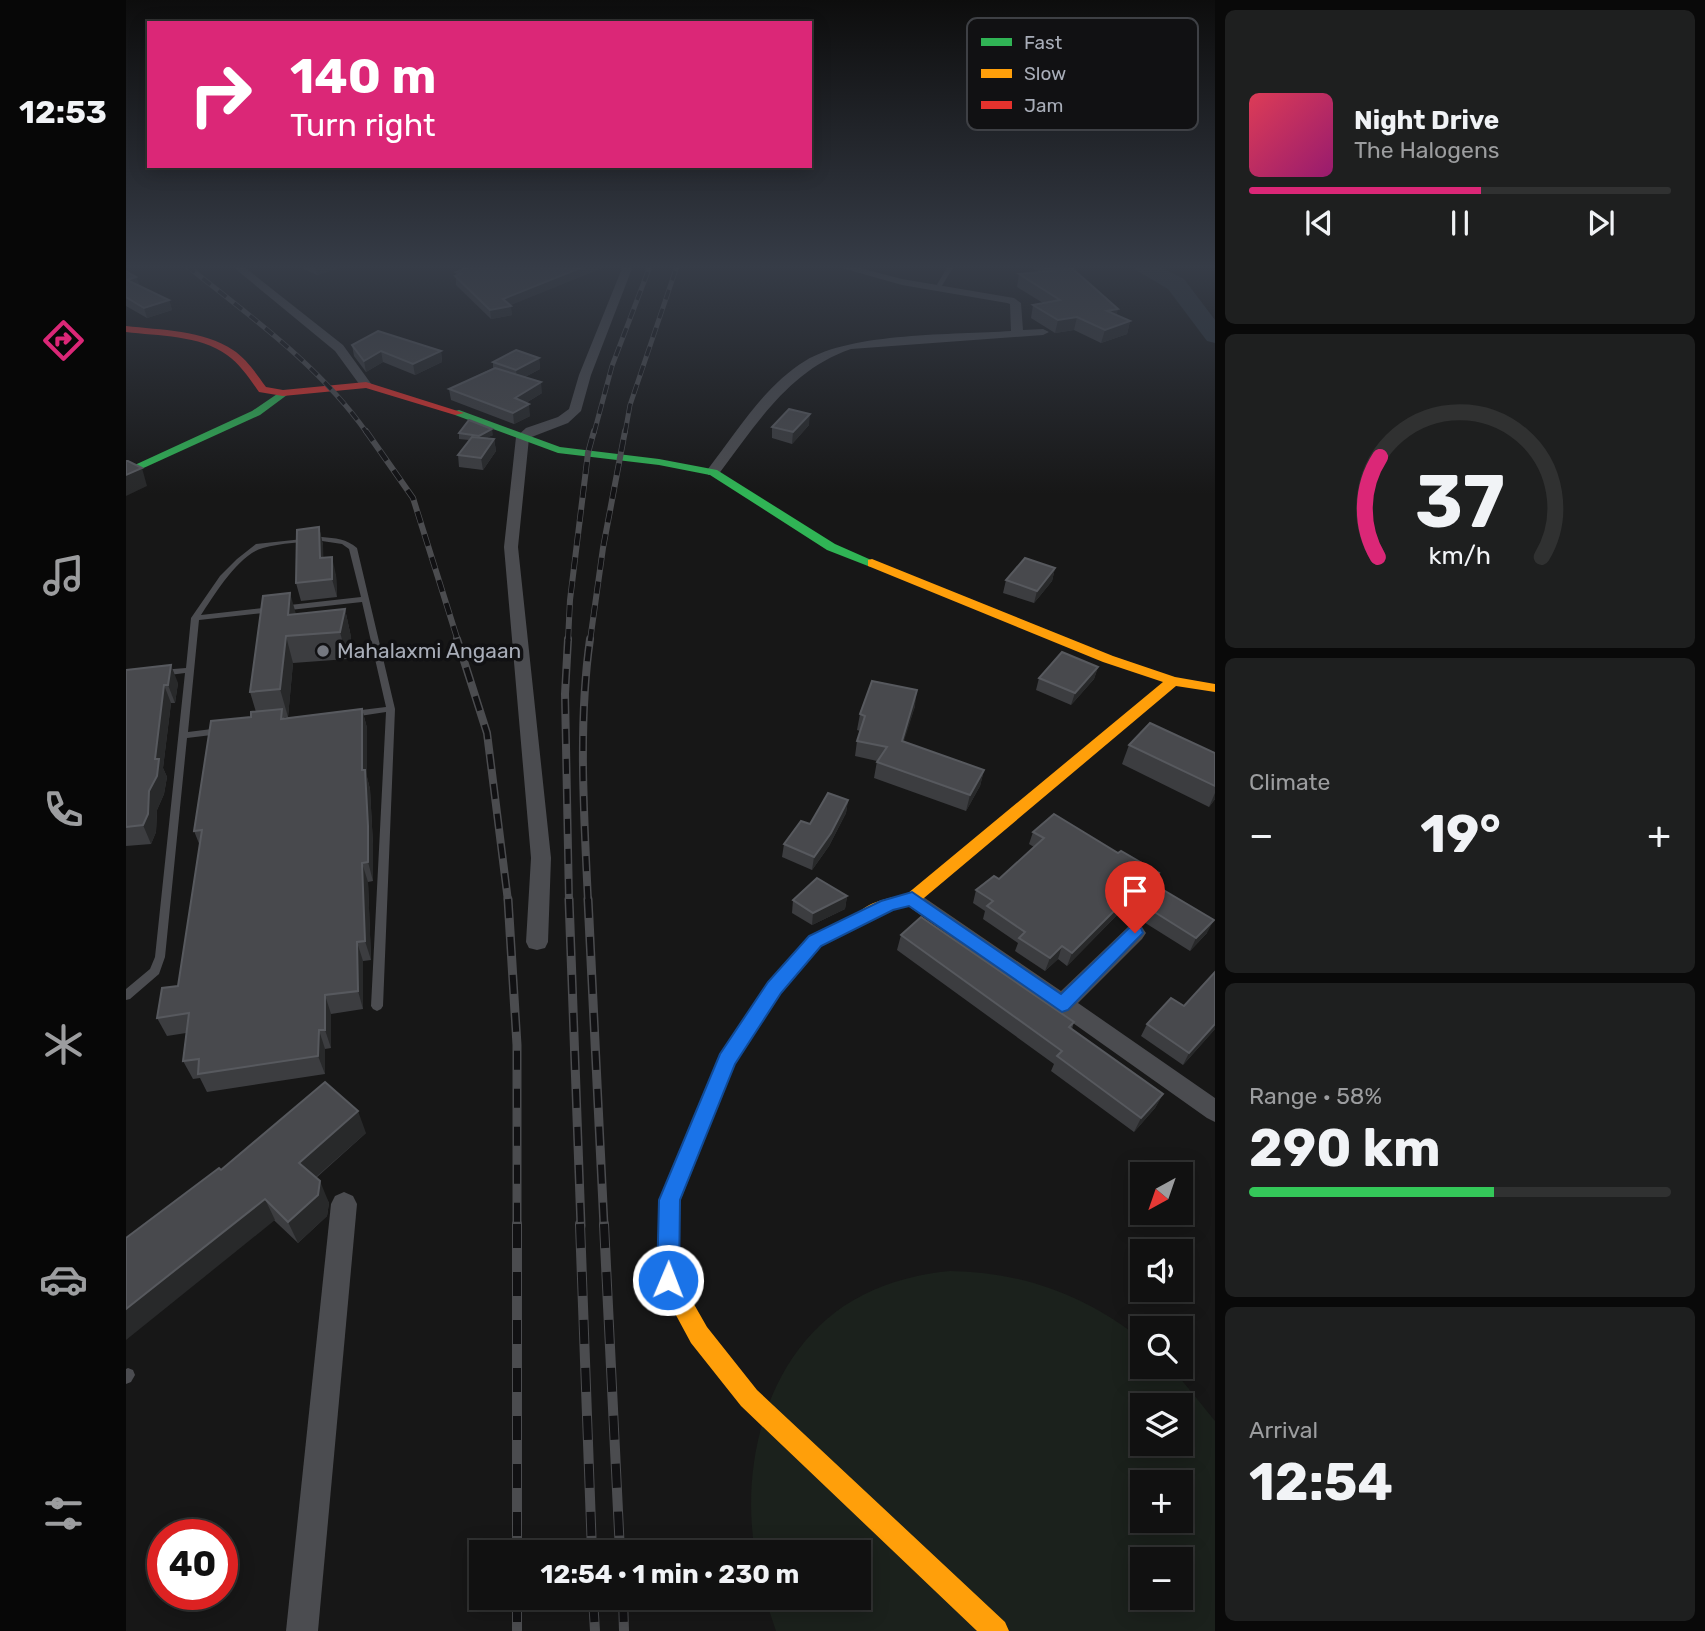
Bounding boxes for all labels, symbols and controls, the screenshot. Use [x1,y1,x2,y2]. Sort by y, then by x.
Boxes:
legend [967,18,1198,130]
text: Fast [1024,31,1063,54]
text: 140 m [290,47,436,105]
icon: right [175,49,266,140]
text: Slow [1024,62,1066,85]
text: 12:53 [19,93,107,131]
text: Jam [1024,94,1063,117]
text: Night Drive [1354,105,1499,136]
text: Turn right [290,106,435,144]
text: The Halogens [1354,136,1500,164]
icon: previous [1300,204,1338,242]
icon: pause [1441,204,1479,242]
icon: next [1582,204,1620,242]
icon: directions [39,316,88,365]
text: 37 [1415,460,1505,546]
text: km/h [1429,541,1491,570]
icon: music [39,551,88,600]
place label: Mahalaxmi Angaan [337,638,521,663]
marker: Mahalaxmi Angaan [315,643,331,659]
text: Climate [1249,768,1330,796]
icon: phone [39,785,88,834]
text: 19° [1420,803,1501,865]
text: − [1249,812,1274,858]
text: + [1647,812,1671,858]
pin [1105,861,1165,933]
icon: arrive [1116,872,1154,910]
icon: climate [39,1020,88,1069]
text: Range · 58% [1249,1082,1382,1110]
text: 290 km [1249,1117,1441,1179]
north arrow [1130,1162,1194,1225]
map controls [1130,1162,1193,1610]
button: sound [1130,1239,1193,1302]
position arrow [631,1243,705,1317]
icon: car [39,1255,88,1304]
button: search [1130,1316,1193,1379]
button: layers [1130,1393,1193,1456]
text: Arrival [1249,1416,1318,1444]
text: 12:54 [1249,1451,1393,1513]
button: + [1130,1470,1193,1533]
icon: filters [39,1489,88,1538]
speed limit sign: 40 [147,1519,238,1610]
button: − [1130,1547,1193,1610]
text: 12:54 · 1 min · 230 m [541,1559,799,1590]

